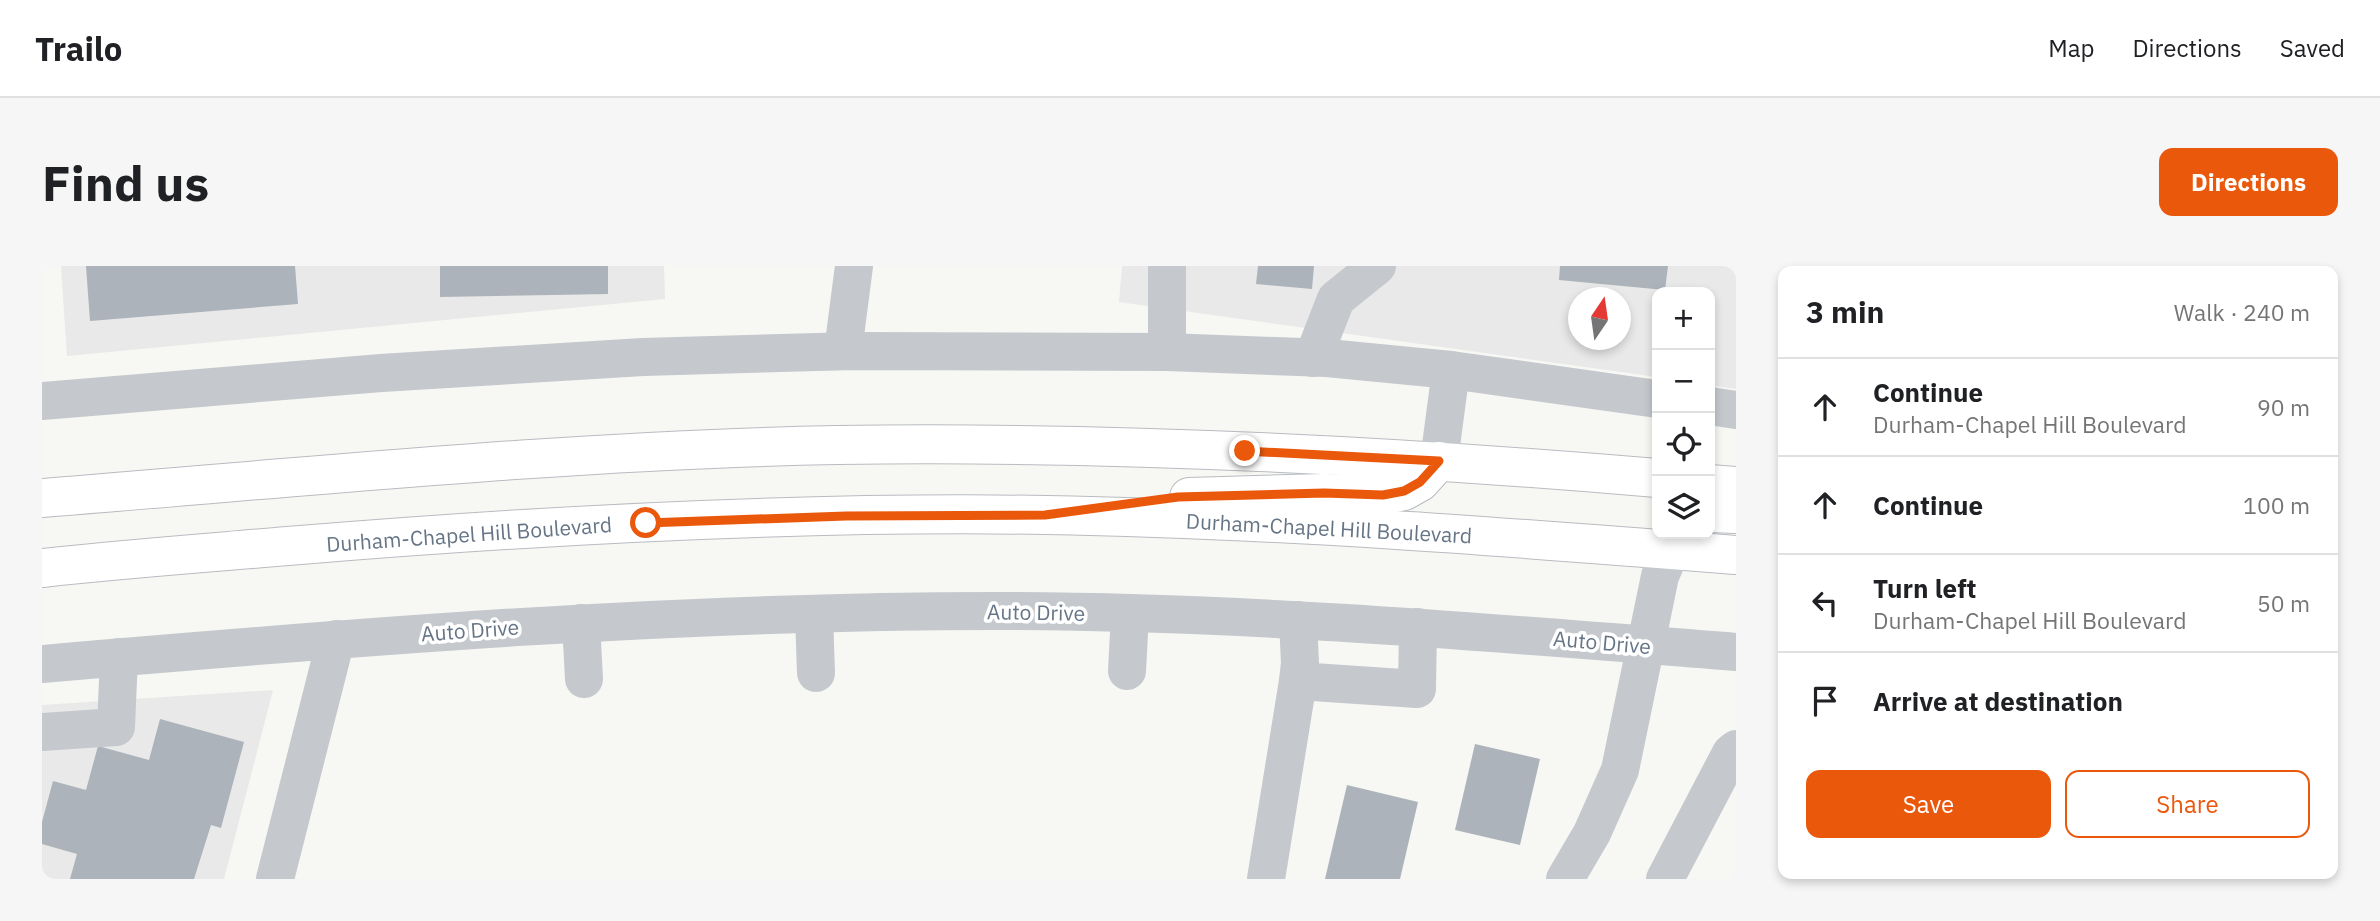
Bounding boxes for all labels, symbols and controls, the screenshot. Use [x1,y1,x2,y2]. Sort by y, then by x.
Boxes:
text: Trailo [35,27,122,70]
text: Map [2048,32,2094,64]
text: Directions [2132,32,2242,64]
text: Saved [2280,32,2345,64]
button: Directions [2159,148,2338,216]
text: Find us [42,151,209,214]
north arrow [1568,287,1631,350]
map controls [1652,287,1715,539]
button: + [1652,287,1715,350]
text: 3 min [1806,292,1884,331]
text: Walk · 240 m [2174,297,2310,327]
button: − [1652,350,1715,413]
text: Continue [1873,375,1983,409]
icon: ahead [1806,388,1844,426]
text: 90 m [2257,392,2310,422]
text: Durham-Chapel Hill Boulevard [1873,409,2187,439]
button: locate [1652,413,1715,476]
route end [1229,435,1260,466]
button: layers [1652,476,1715,539]
icon: ahead [1806,486,1844,524]
text: Continue [1873,488,1983,522]
text: 100 m [2243,490,2310,520]
route start [630,507,661,538]
street label: Durham-Chapel Hill Boulevard [1185,507,1473,549]
street label: Durham-Chapel Hill Boulevard [325,510,613,558]
text: Turn left [1873,571,1976,605]
icon: left [1806,584,1844,622]
text: 50 m [2257,588,2310,618]
street label: Auto Drive [987,597,1085,627]
text: Durham-Chapel Hill Boulevard [1873,605,2187,635]
street label: Auto Drive [420,613,520,647]
street label: Auto Drive [1552,624,1652,660]
icon: arrive [1806,682,1844,720]
text: Arrive at destination [1873,684,2123,718]
button: Save [1806,770,2051,838]
button: Share [2065,770,2310,838]

